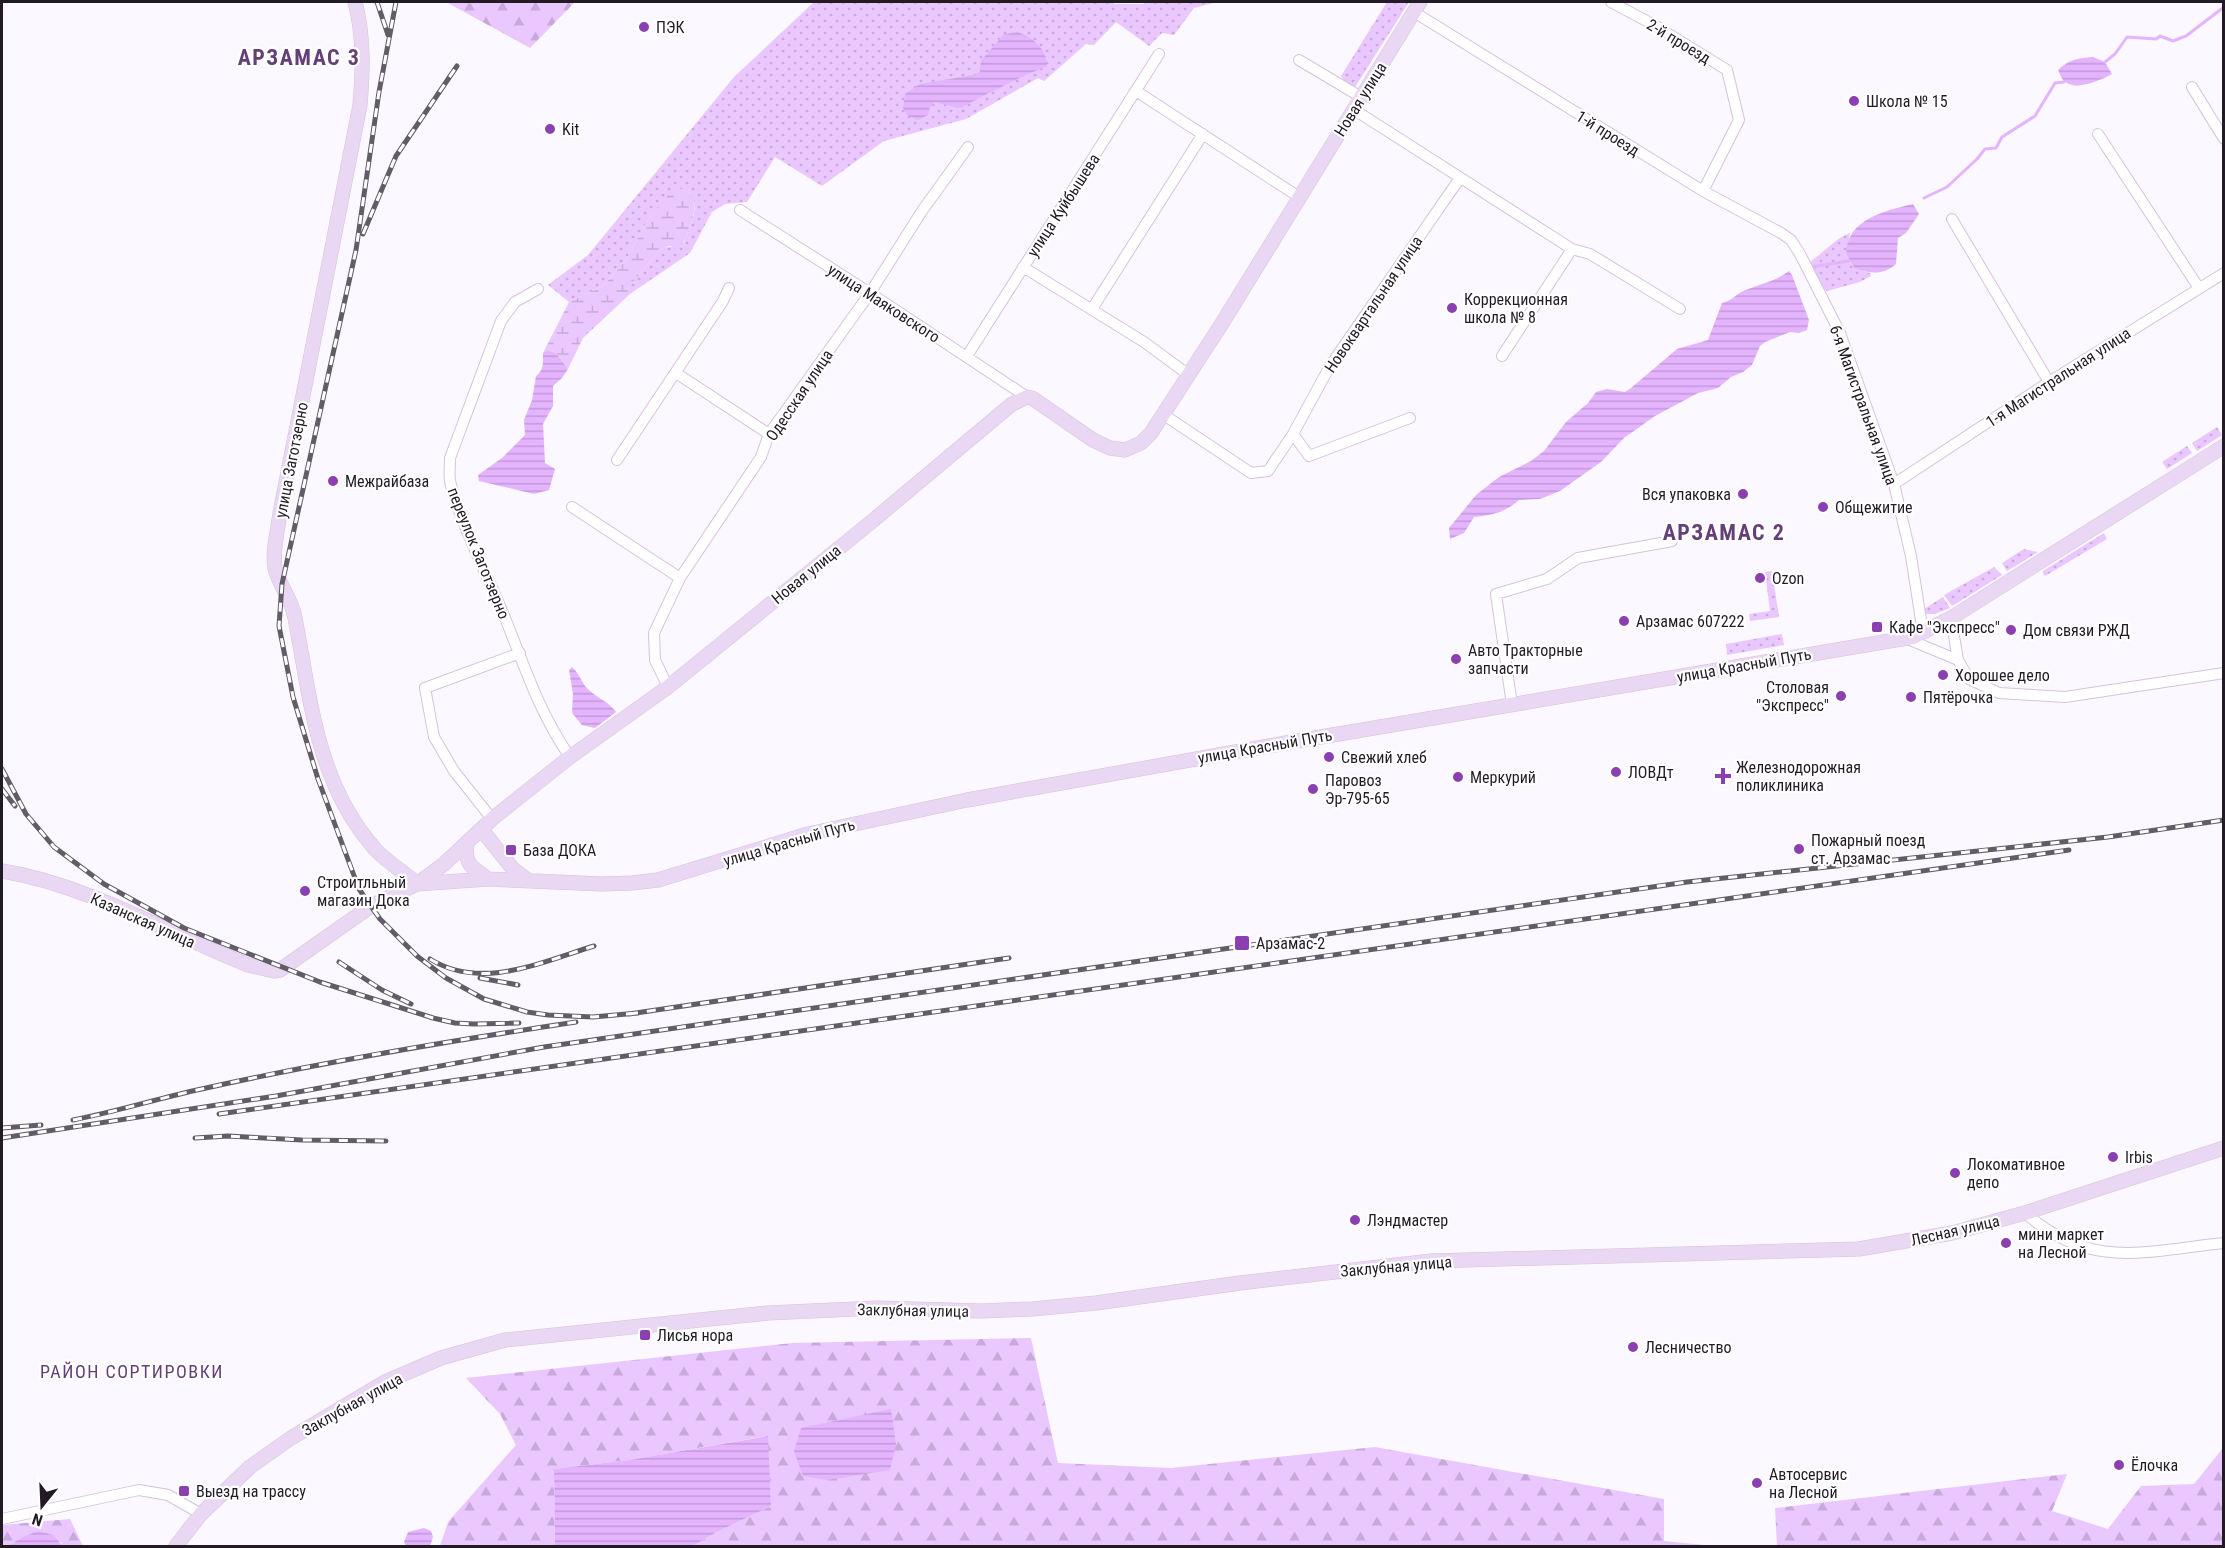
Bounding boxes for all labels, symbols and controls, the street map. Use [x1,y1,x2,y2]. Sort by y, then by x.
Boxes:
street label: 2-й проезд [1643,15,1714,68]
place label: ПЭК [656,18,684,37]
marker: ПЭК [637,20,651,34]
district label: АРЗАМАС 3 [238,45,360,70]
street label: Новая улица [1330,59,1391,140]
place label: Школа № 15 [1866,92,1948,111]
marker: Школа № 15 [1847,94,1861,108]
street label: 1-й проезд [1573,107,1643,161]
place label: Kit [562,120,579,139]
marker: Kit [543,122,557,136]
street label: улица Куйбышева [1023,150,1104,260]
street label: Новоквартальная улица [1321,232,1426,376]
street label: улица Маяковского [824,260,944,347]
place label: Коррекционная школа № 8 [1464,290,1568,327]
marker: Коррекционная школа № 8 [1445,301,1459,315]
street label: 6-я Магистральная улица [1826,323,1901,488]
street label: 1-я Магистральная улица [1982,324,2134,431]
street label: Одесская улица [762,346,837,445]
street label: улица Заготзерно [271,401,312,520]
place label: Межрайбаза [345,472,429,491]
marker: Межрайбаза [326,474,340,488]
street label: переулок Заготзерно [444,485,514,622]
place label: Вся упаковка [1642,485,1731,504]
marker: Вся упаковка [1736,487,1750,501]
place label: Общежитие [1835,498,1913,517]
marker: Общежитие [1816,500,1830,514]
district label: АРЗАМАС 2 [1663,520,1785,545]
street label: Новая улица [768,541,845,608]
place label: Ozon [1772,569,1804,588]
marker: Ozon [1753,571,1767,585]
place label: Арзамас 607222 [1636,612,1744,631]
marker: Арзамас 607222 [1617,614,1631,628]
place label: Кафе "Экспресс" [1889,618,2000,637]
marker: Кафе "Экспресс" [1870,620,1884,634]
place label: Дом связи РЖД [2023,621,2130,640]
marker: Дом связи РЖД [2004,623,2018,637]
place label: Авто Тракторные запчасти [1468,641,1583,678]
street label: улица Красный Путь [1675,644,1813,687]
marker: Авто Тракторные запчасти [1449,652,1463,666]
place label: Хорошее дело [1955,666,2050,685]
marker: Хорошее дело [1936,668,1950,682]
place label: Столовая "Экспресс" [1756,678,1829,715]
place label: Пятёрочка [1923,688,1993,707]
marker: Столовая "Экспресс" [1834,689,1848,703]
marker: Пятёрочка [1904,690,1918,704]
street label: улица Красный Путь [1196,725,1334,768]
place label: Свежий хлеб [1341,748,1427,767]
marker: Свежий хлеб [1322,750,1336,764]
place label: Железнодорожная поликлиника [1736,758,1861,795]
place label: ЛОВДт [1628,763,1674,782]
marker: ЛОВДт [1609,765,1623,779]
marker: Железнодорожная поликлиника [1714,767,1732,785]
place label: Меркурий [1470,768,1536,787]
marker: Меркурий [1451,770,1465,784]
place label: Паровоз Эр-795-65 [1325,771,1390,808]
marker: Паровоз Эр-795-65 [1306,782,1320,796]
street label: улица Красный Путь [721,815,857,870]
place label: Пожарный поезд ст. Арзамас [1811,831,1926,868]
place label: База ДОКА [523,841,596,860]
marker: Пожарный поезд ст. Арзамас [1792,842,1806,856]
marker: База ДОКА [504,843,518,857]
place label: Строитльный магазин Дока [317,873,410,910]
marker: Строитльный магазин Дока [298,884,312,898]
street label: Казанская улица [88,889,198,952]
marker: Арзамас-2 [1233,934,1251,952]
place label: Арзамас-2 [1256,934,1325,953]
place label: Irbis [2125,1148,2153,1167]
marker: Irbis [2106,1150,2120,1164]
place label: Локомативное депо [1967,1155,2065,1192]
marker: Локомативное депо [1948,1166,1962,1180]
place label: Лэндмастер [1367,1211,1448,1230]
street label: Лесная улица [1909,1211,2001,1250]
marker: Лэндмастер [1348,1213,1362,1227]
place label: мини маркет на Лесной [2018,1225,2104,1262]
marker: мини маркет на Лесной [1999,1236,2013,1250]
street label: Заклубная улица [1339,1252,1453,1281]
street label: Заклубная улица [857,1300,969,1321]
place label: Лисья нора [657,1326,733,1345]
marker: Лисья нора [638,1328,652,1342]
place label: Лесничество [1645,1338,1732,1357]
marker: Лесничество [1626,1340,1640,1354]
district label: РАЙОН СОРТИРОВКИ [40,1361,224,1382]
street label: Заклубная улица [299,1369,406,1440]
place label: Ёлочка [2131,1456,2178,1475]
marker: Ёлочка [2112,1458,2126,1472]
place label: Автосервис на Лесной [1769,1465,1847,1502]
north arrow [12,1476,72,1536]
marker: Автосервис на Лесной [1750,1476,1764,1490]
place label: Выезд на трассу [196,1482,306,1501]
marker: Выезд на трассу [177,1484,191,1498]
text: N [30,1509,45,1530]

